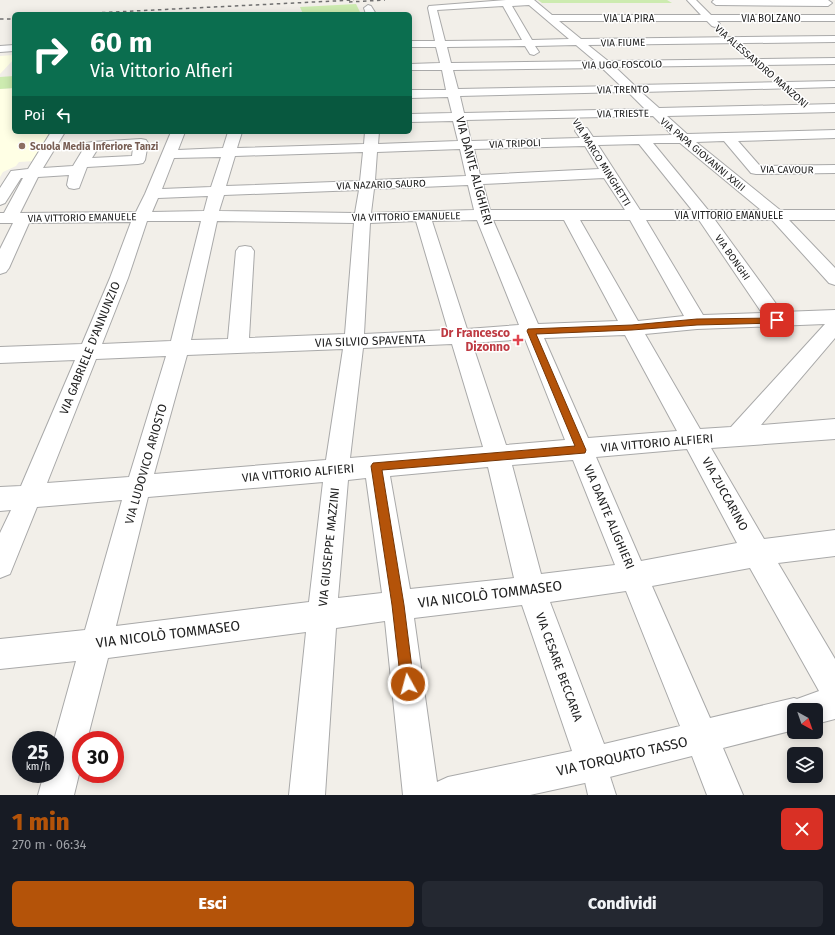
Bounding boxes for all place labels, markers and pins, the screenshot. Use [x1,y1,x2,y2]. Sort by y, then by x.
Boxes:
marker: Scuola Media Inferiore Tanzi [17,141,27,151]
place label: Scuola Media Inferiore Tanzi [30,141,158,153]
pin [760,303,794,337]
place label: Dr Francesco Dizonno [441,326,510,354]
marker: Dr Francesco Dizonno [513,335,523,345]

